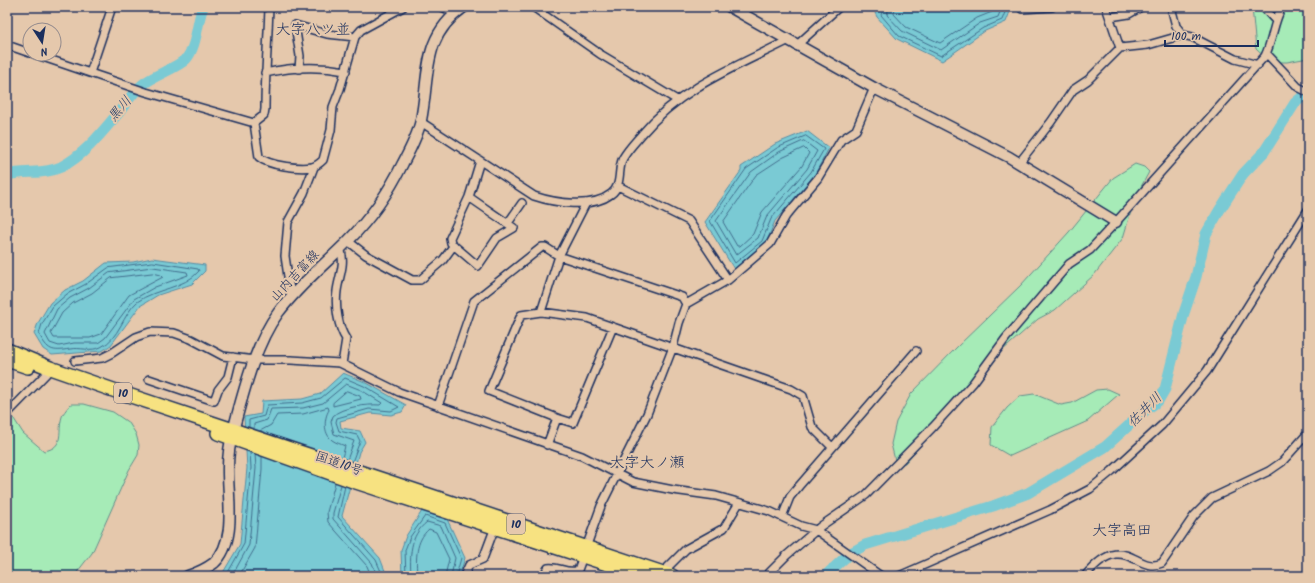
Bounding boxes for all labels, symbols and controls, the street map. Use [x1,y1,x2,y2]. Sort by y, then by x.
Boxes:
district label: 大字八ツ並 [275,18,351,42]
north arrow [22,22,62,62]
scale bar [1165,22,1258,48]
text: 100 m [1171,27,1202,46]
text: N [39,41,49,60]
water label: 黒川 [103,91,137,127]
street label: 山内吉富線 [265,244,326,307]
road number: 10 [114,383,132,403]
water label: 佐井川 [1122,387,1168,433]
street label: 国道10号 [312,446,366,482]
district label: 大字大ノ瀬 [609,451,685,475]
road number: 10 [507,514,525,534]
district label: 大字高田 [1092,519,1152,543]

